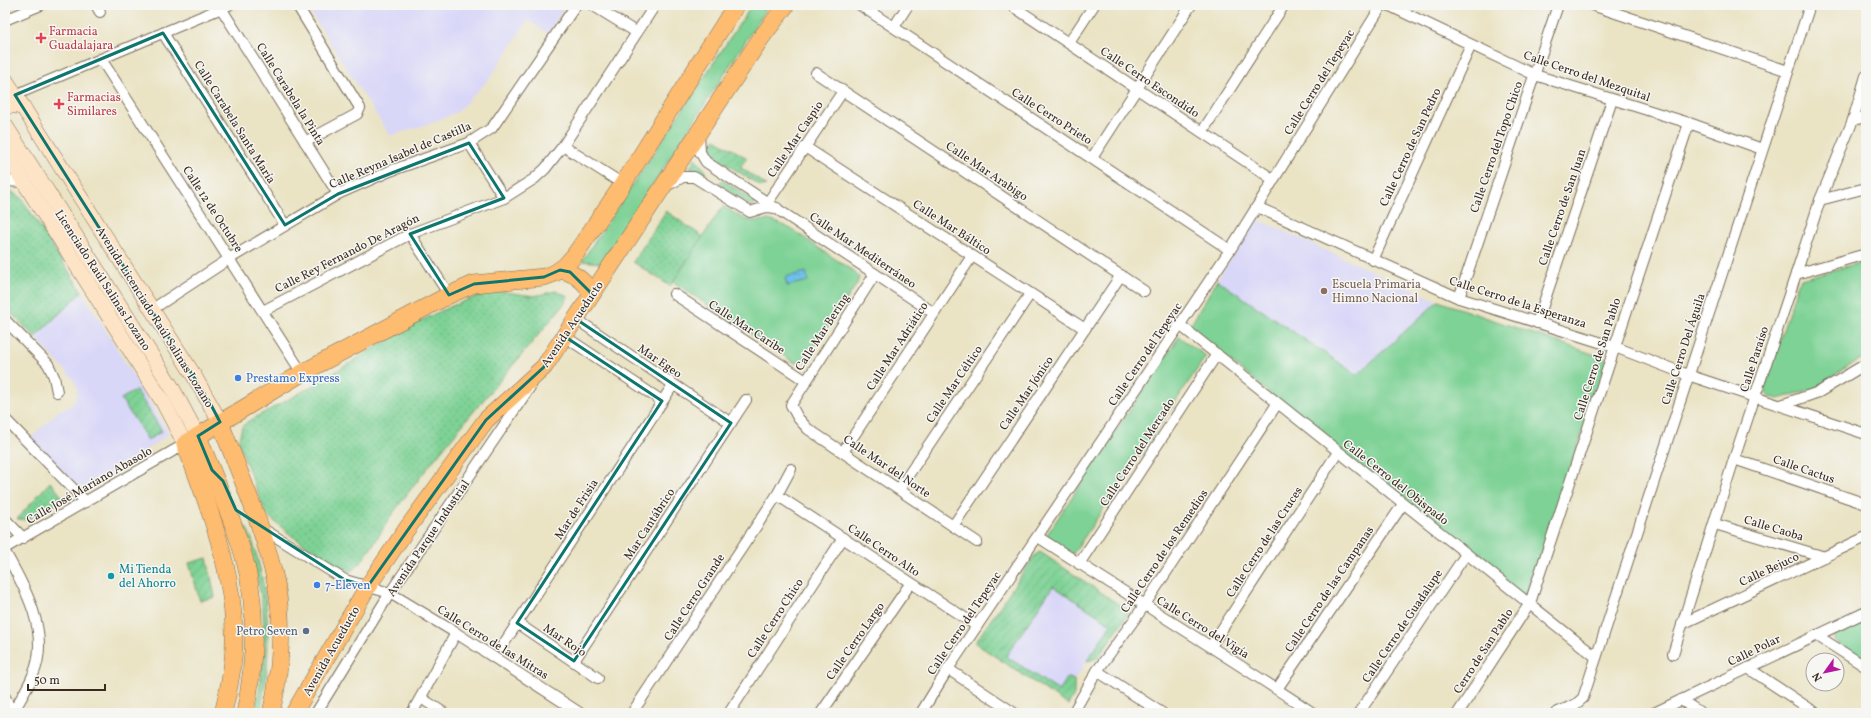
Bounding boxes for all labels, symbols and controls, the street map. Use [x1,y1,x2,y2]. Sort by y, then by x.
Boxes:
place label: Farmacia Guadalajara [49,24,113,54]
street label: Calle Cerro del Tepeyac [1281,27,1359,138]
marker: Farmacia Guadalajara [36,33,46,43]
street label: Calle Carabela la Pinta [252,40,328,149]
street label: Calle Cerro Escondido [1097,44,1202,122]
street label: Calle Cerro del Mezquital [1521,48,1653,106]
street label: Calle Carabela Santa María [190,58,279,187]
street label: Calle Cerro del Topo Chico [1467,79,1527,215]
street label: Calle Cerro Prieto [1008,85,1095,149]
street label: Calle Cerro de San Pedro [1376,86,1445,209]
place label: Farmacias Similares [67,90,121,120]
street label: Calle Mar Caspio [764,98,827,181]
marker: Farmacias Similares [54,99,64,109]
street label: Calle Reyna Isabel de Castilla [327,119,474,193]
street label: Calle Mar Arabigo [942,138,1031,205]
street label: Calle Cerro de San Juan [1535,147,1590,268]
street label: Calle 12 de Octubre [178,163,246,256]
street label: Calle Mar Báltico [909,197,994,259]
street label: Licenciado Raúl Salinas Lozano [50,207,154,354]
street label: Calle Mar Mediterráneo [806,209,919,293]
street label: Calle Rey Fernando De Aragón [273,210,422,297]
street label: Avenida Licenciado Raúl Salinas Lozano [92,224,217,411]
street label: Calle Cerro de la Esperanza [1447,273,1588,333]
place label: Escuela Primaria Himno Nacional [1332,277,1421,307]
street label: Avenida Acueducto [538,278,608,371]
marker: Escuela Primaria Himno Nacional [1319,286,1329,296]
street label: Calle Mar Bering [792,291,854,374]
street label: Calle Cerro Del Águila [1657,291,1710,407]
street label: Calle Cerro de San Pablo [1571,296,1625,423]
street label: Calle Mar Caribe [705,297,788,359]
street label: Calle Mar Adriático [863,299,932,394]
street label: Calle Cerro del Tepeyac [1105,300,1186,409]
street label: Calle Paraíso [1737,324,1773,394]
street label: Mar Egeo [634,341,685,382]
street label: Calle Mar Céltico [923,343,987,426]
street label: Calle Mar Jónico [996,353,1058,434]
place label: Prestamo Express [246,371,340,387]
marker: Prestamo Express [233,373,243,383]
street label: Calle Cerro del Mercado [1097,395,1179,510]
street label: Calle Mar del Norte [840,432,934,502]
street label: Calle Cerro del Obispado [1339,436,1452,529]
street label: Calle José Mariano Abasolo [24,443,155,528]
street label: Calle Cactus [1771,452,1837,488]
street label: Mar de Frisia [551,476,602,543]
street label: Avenida Parque Industrial [384,477,474,600]
street label: Calle Cerro de las Cruces [1223,484,1307,601]
street label: Mar Cantábrico [621,486,679,564]
street label: Calle Cerro de los Remedios [1117,487,1212,616]
street label: Calle Caoba [1742,512,1806,546]
street label: Calle Cerro Alto [844,521,923,581]
street label: Calle Cerro de las Campanas [1282,523,1378,656]
street label: Calle Bejuco [1737,549,1802,591]
street label: Calle Cerro Grande [661,551,729,644]
place label: Mi Tienda del Ahorro [119,562,176,592]
street label: Calle Cerro de Guadalupe [1359,567,1447,686]
street label: Calle Cerro del Tepeyac [924,569,1005,678]
marker: Mi Tienda del Ahorro [106,571,116,581]
street label: Calle Cerro Chico [744,576,808,661]
place label: 7-Eleven [325,578,370,594]
marker: 7-Eleven [312,580,322,590]
street label: Calle Cerro del Vigía [1153,593,1252,663]
street label: Calle Cerro Largo [823,599,889,684]
street label: Calle Cerro de las Mitras [434,602,551,684]
street label: Avenida Acueducto [300,604,364,699]
street label: Cerro de San Pablo [1450,606,1517,697]
street label: Mar Rojo [540,621,589,661]
place label: Petro Seven [236,624,298,640]
marker: Petro Seven [301,626,311,636]
street label: Calle Polar [1725,631,1783,671]
north arrow [1805,652,1845,692]
scale bar [28,666,105,692]
text: N [1809,669,1826,684]
text: 50 m [34,673,60,689]

